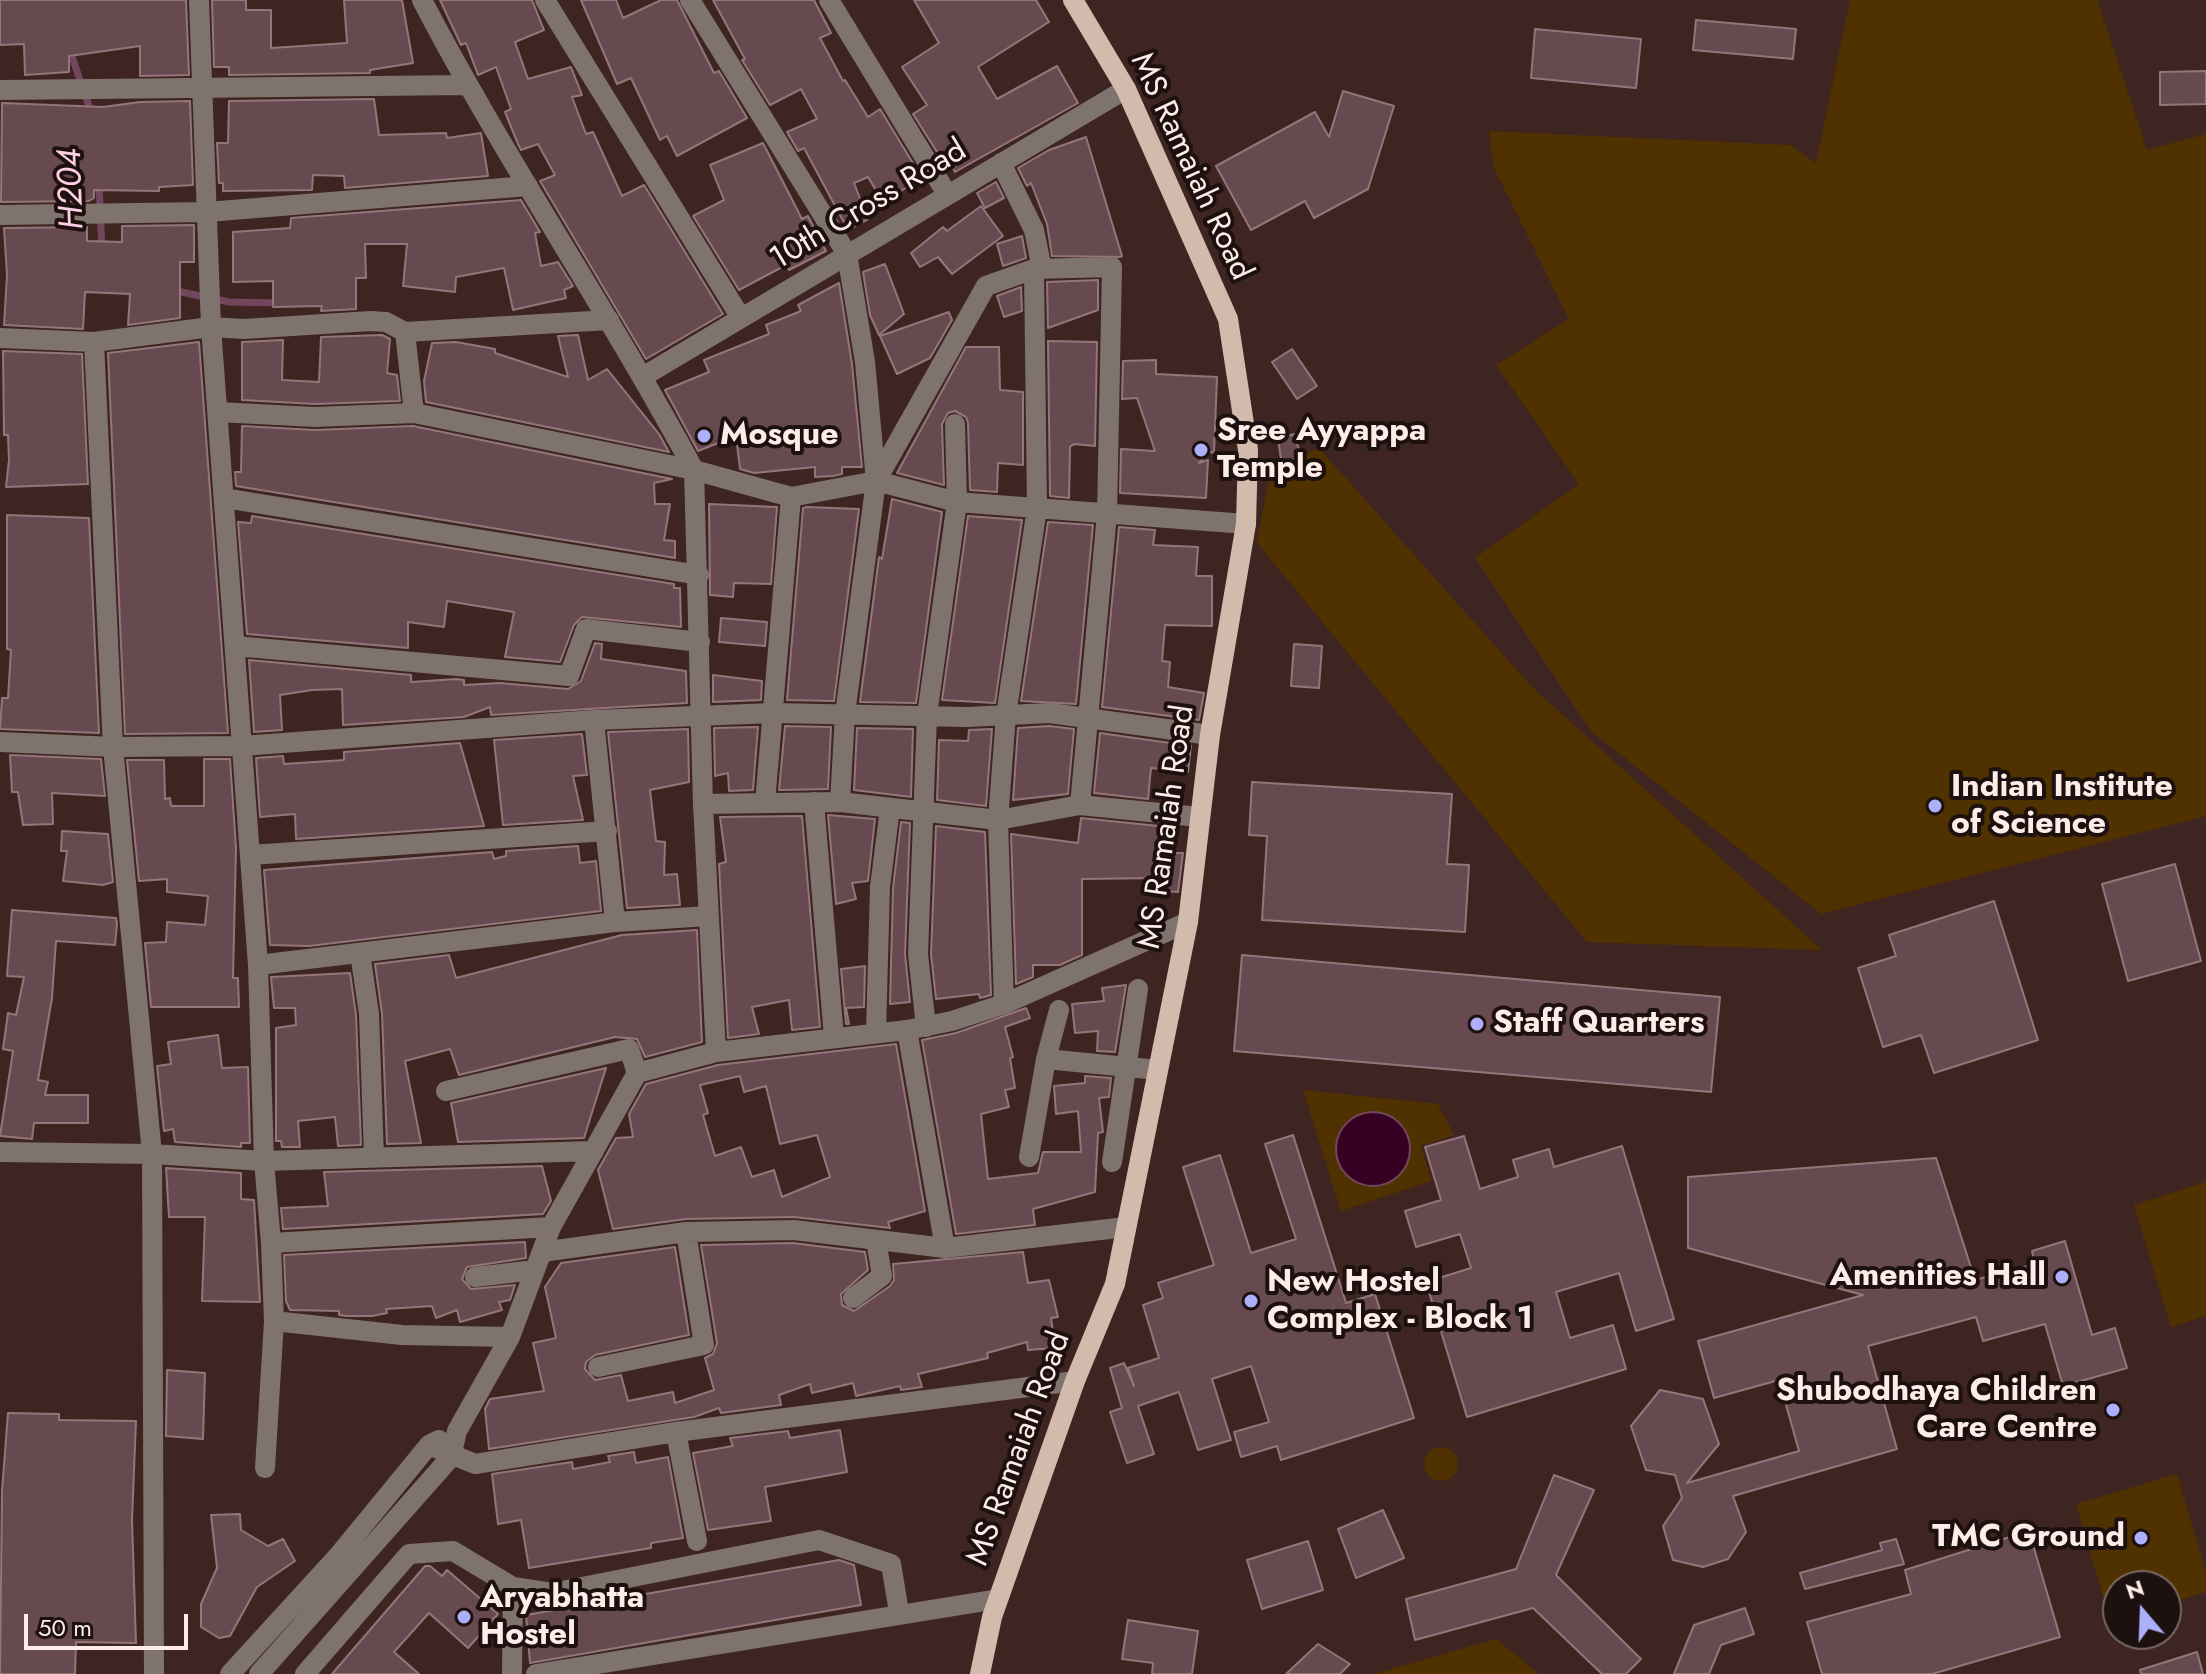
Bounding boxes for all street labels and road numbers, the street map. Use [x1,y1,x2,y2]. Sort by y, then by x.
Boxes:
street label: MS Ramaiah Road [1121,47,1259,287]
street label: 10th Cross Road [764,132,974,280]
street label: MS Ramaiah Road [1132,703,1204,951]
street label: MS Ramaiah Road [960,1327,1080,1571]

